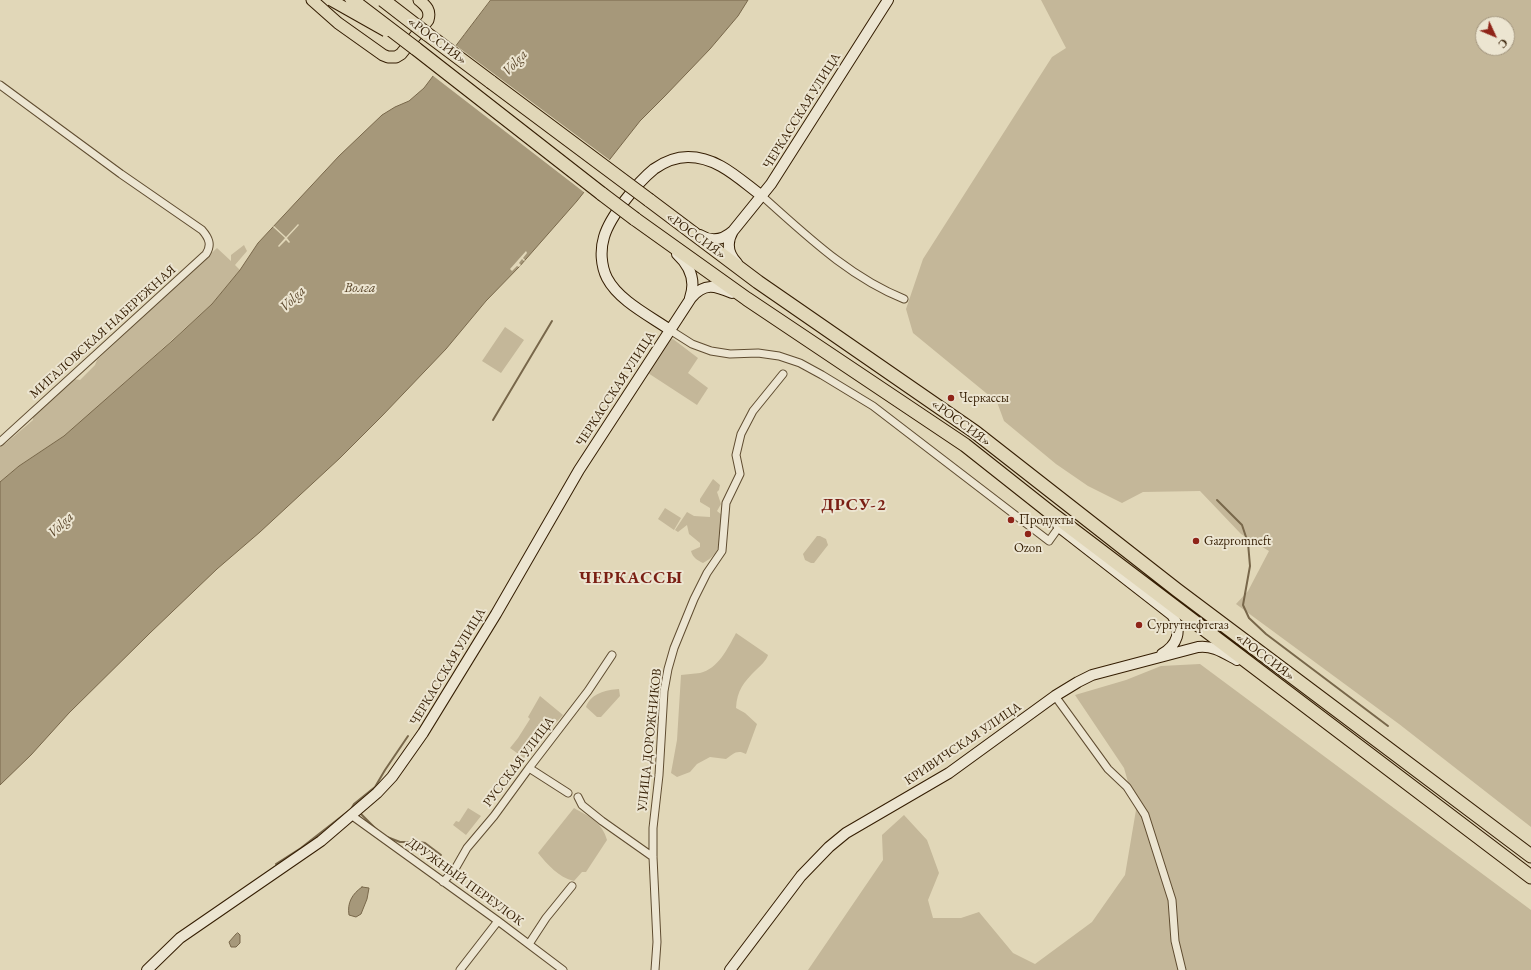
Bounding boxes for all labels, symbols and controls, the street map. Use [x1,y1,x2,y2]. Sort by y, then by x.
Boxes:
street label: «РОССИЯ» [404,14,470,68]
north arrow [1475,16,1515,56]
text: С [1495,36,1511,51]
water label: Volga [499,46,531,80]
street label: ЧЕРКАССКАЯ УЛИЦА [760,50,844,172]
street label: «РОССИЯ» [663,209,729,263]
street label: МИГАЛОВСКАЯ НАБЕРЕЖНАЯ [27,262,179,402]
water label: Волга [344,280,376,296]
water label: Volga [277,283,309,315]
street label: ЧЕРКАССКАЯ УЛИЦА [573,329,659,449]
place label: Черкассы [959,390,1009,406]
marker: Черкассы [946,393,956,403]
street label: «РОССИЯ» [928,396,994,450]
district label: ДРСУ-2 [821,495,887,515]
water label: Volga [45,509,77,541]
place label: Продукты [1019,512,1074,528]
marker: Продукты [1006,515,1016,525]
marker: Ozon [1023,529,1033,539]
place label: Gazpromneft [1204,533,1271,549]
marker: Gazpromneft [1191,536,1201,546]
place label: Ozon [1014,540,1042,556]
district label: ЧЕРКАССЫ [579,568,683,588]
street label: ЧЕРКАССКАЯ УЛИЦА [407,606,489,728]
place label: Сургутнефтегаз [1147,617,1229,633]
marker: Сургутнефтегаз [1134,620,1144,630]
street label: «РОССИЯ» [1232,630,1298,684]
street label: УЛИЦА ДОРОЖНИКОВ [635,668,665,812]
street label: КРИВИЧСКАЯ УЛИЦА [902,699,1024,789]
street label: РУССКАЯ УЛИЦА [480,714,558,810]
street label: ДРУЖНЫЙ ПЕРЕУЛОК [404,835,526,929]

